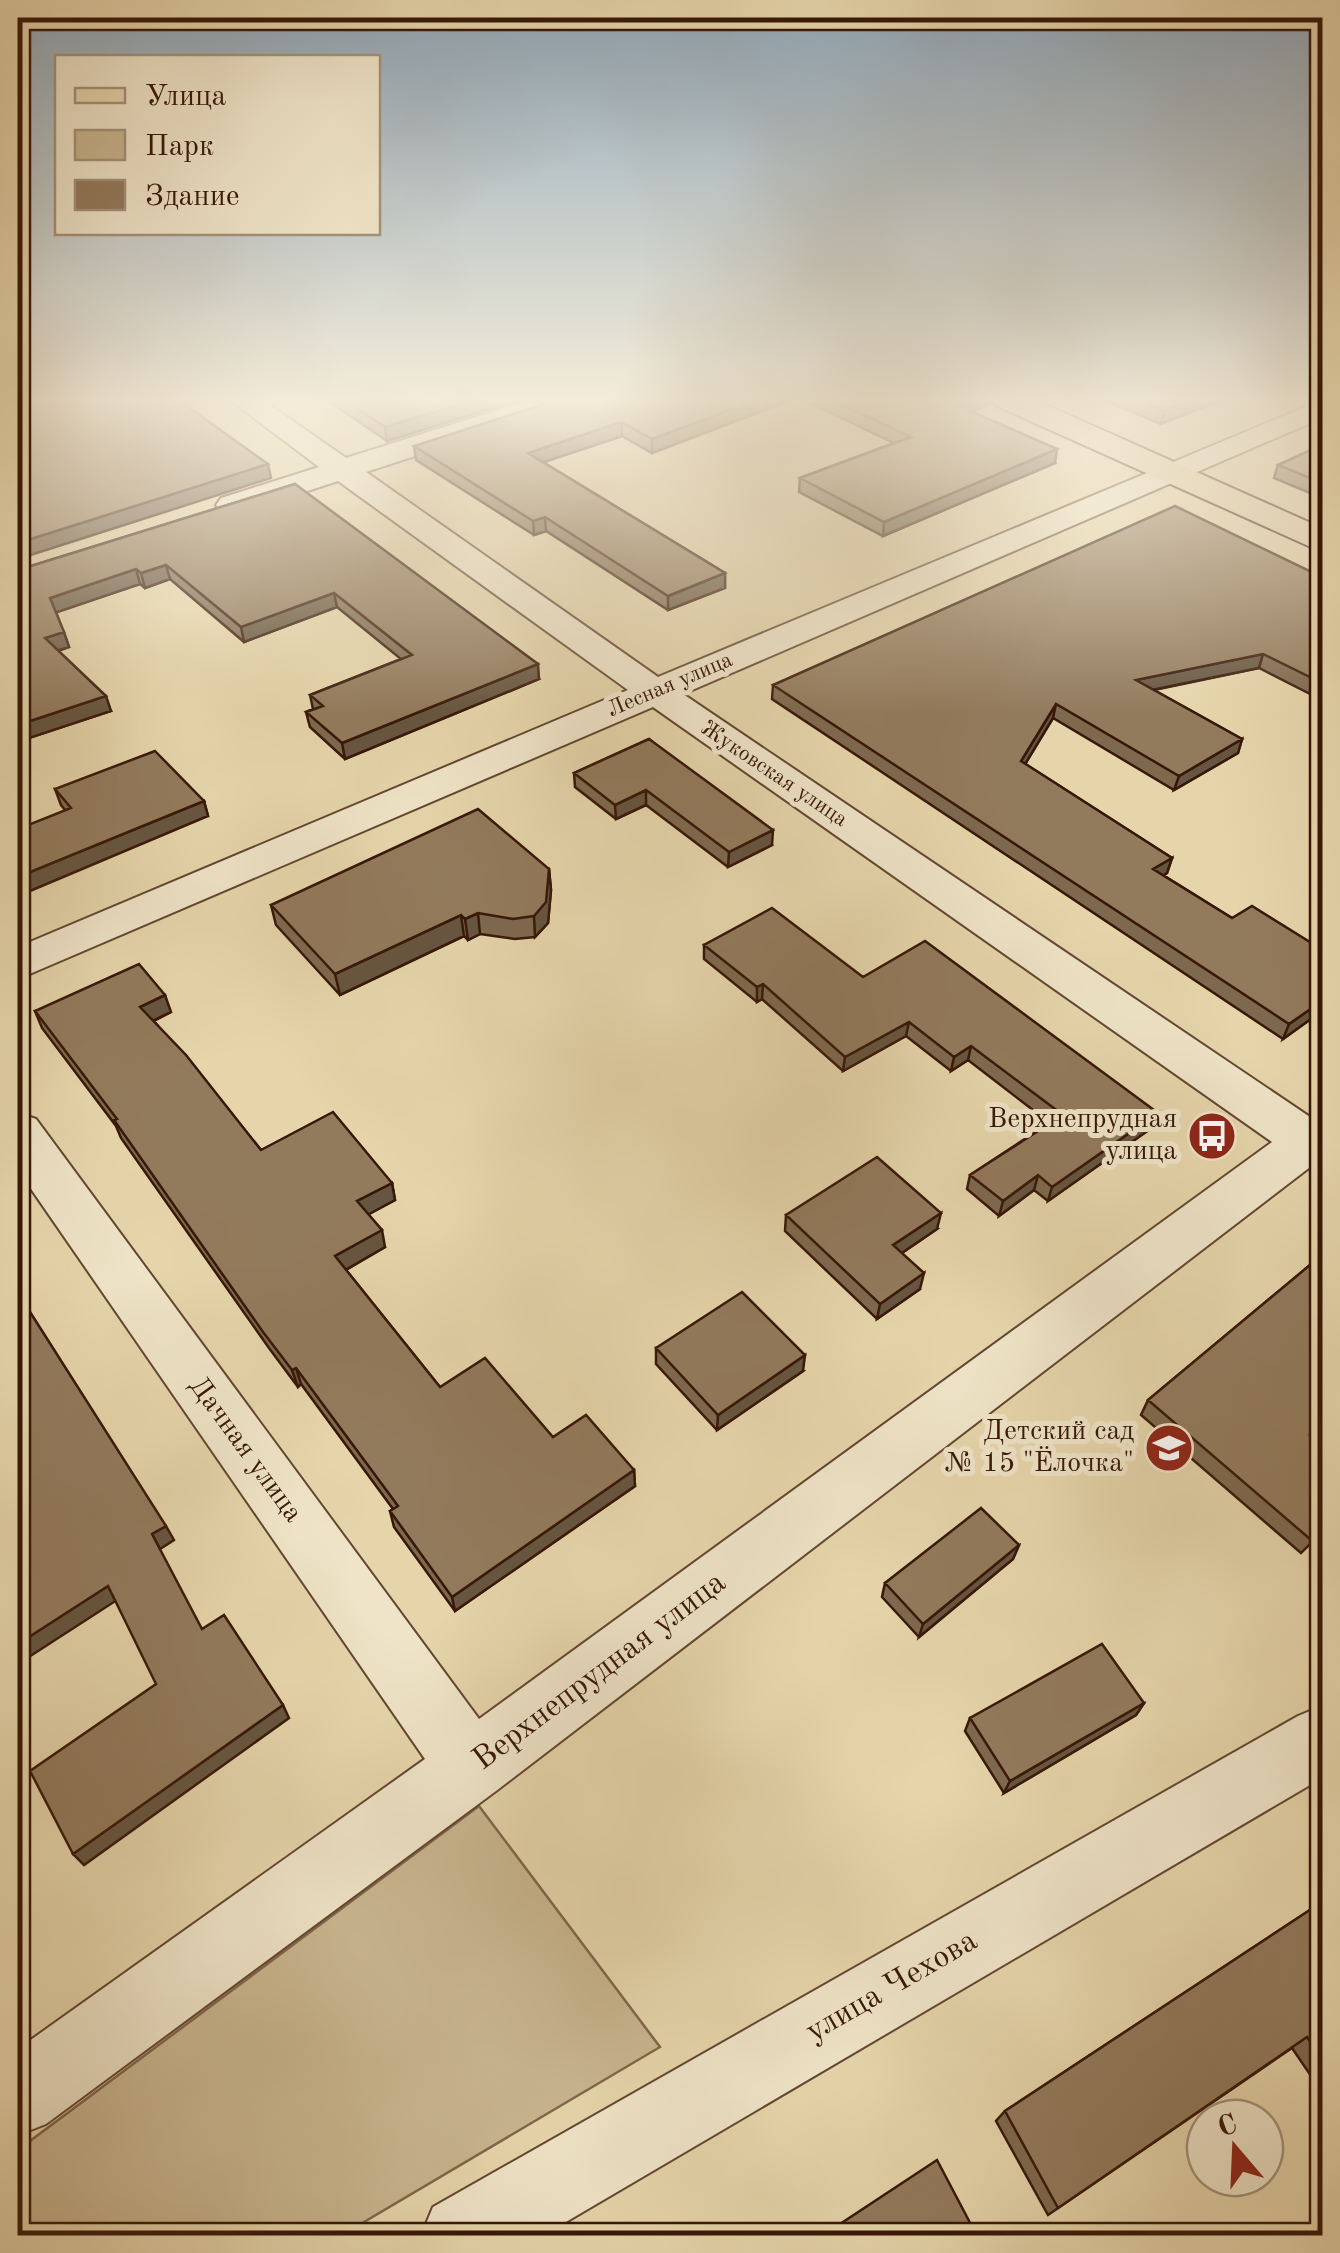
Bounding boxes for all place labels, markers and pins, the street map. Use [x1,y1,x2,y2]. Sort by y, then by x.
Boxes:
place label: Верхнепрудная улица [988,1106,1177,1166]
bus stop icon: Верхнепрудная улица [1186,1110,1238,1162]
place label: Детский сад № 15 "Ёлочка" [945,1418,1134,1478]
school or university icon: Детский сад № 15 "Ёлочка" [1143,1422,1195,1474]

